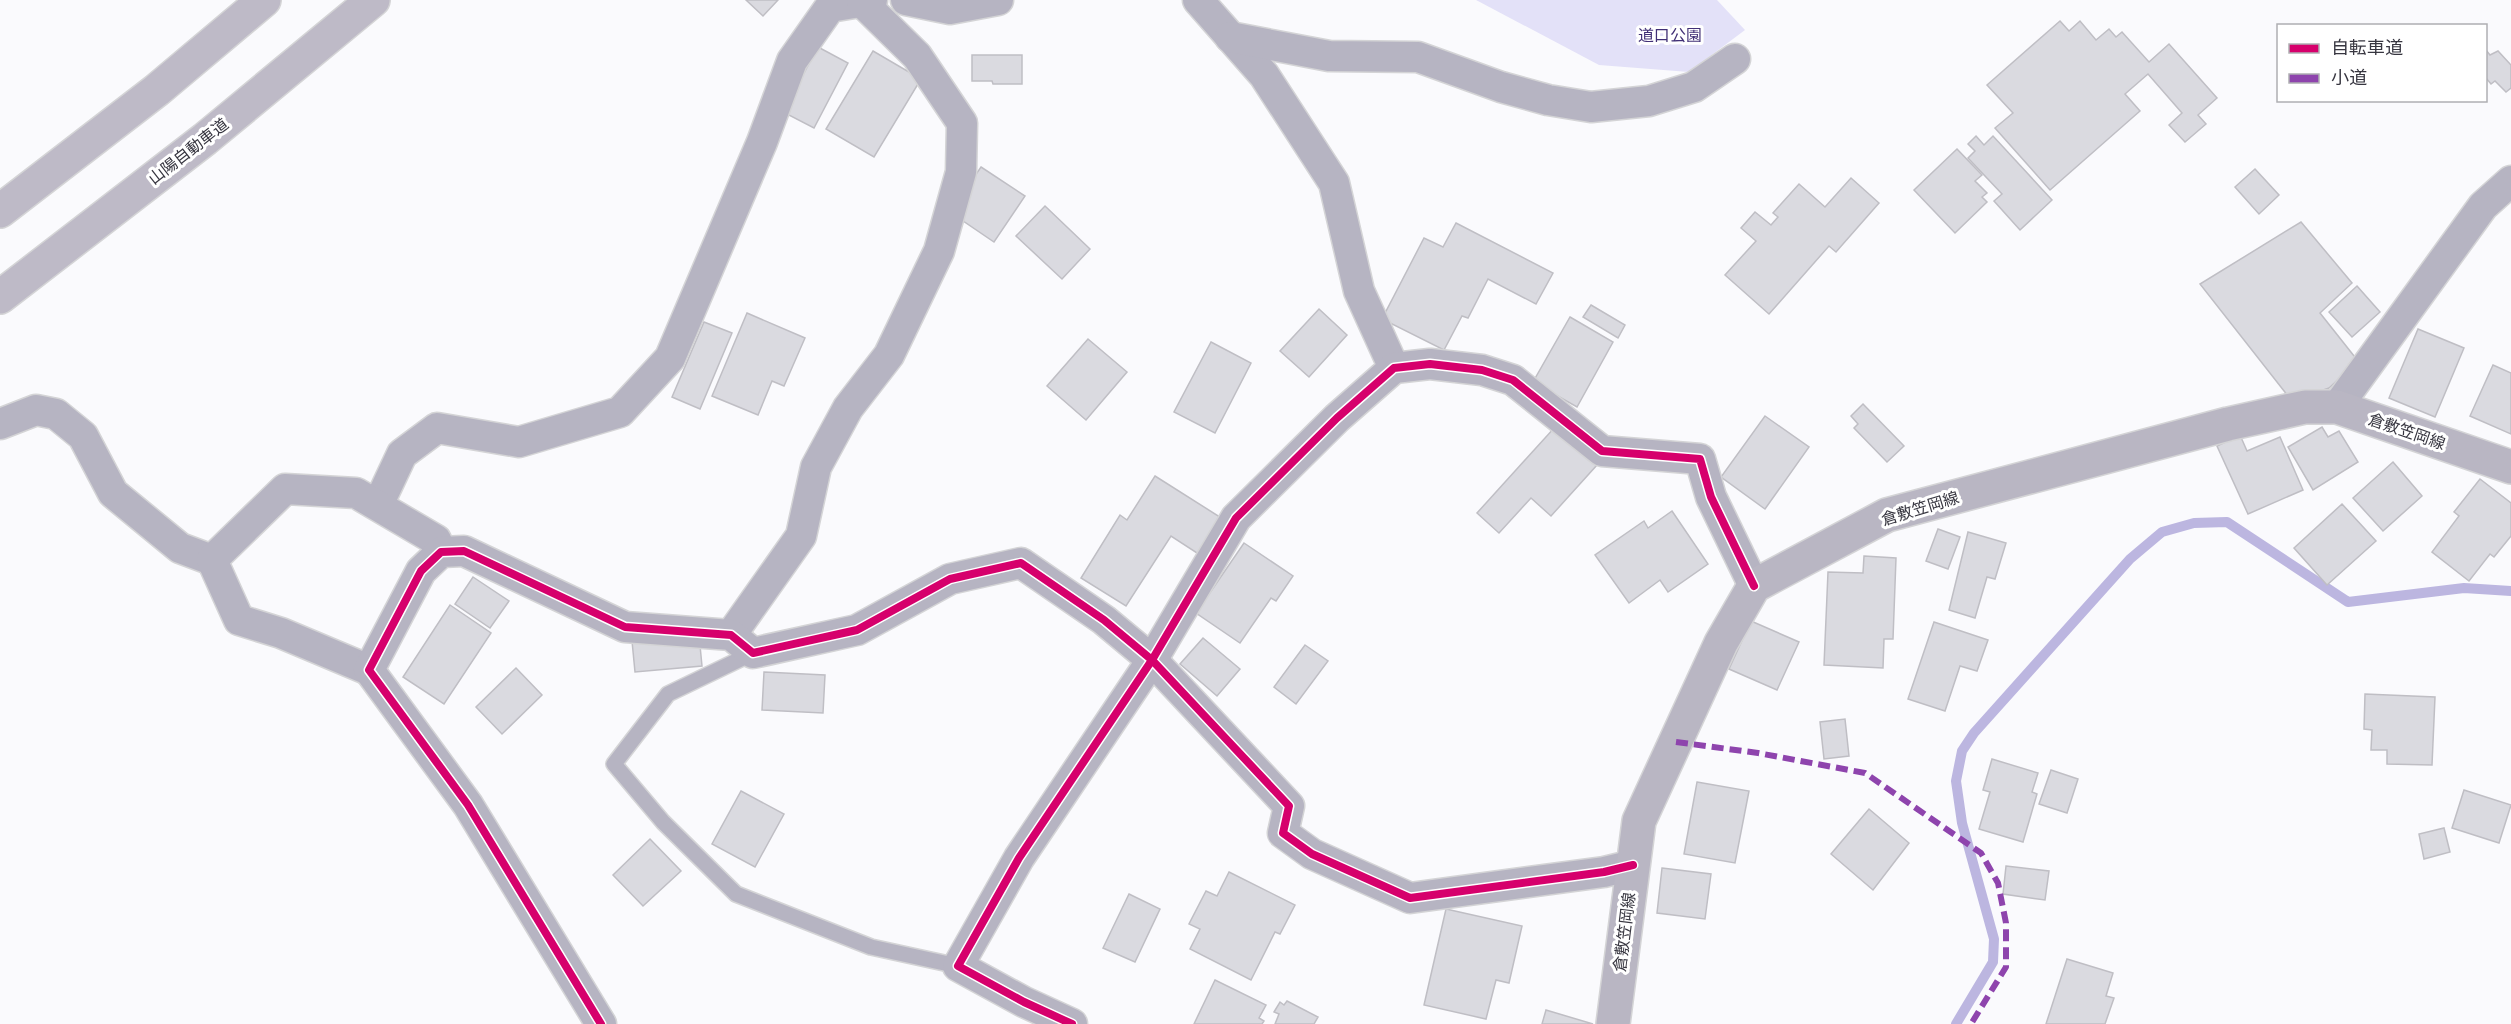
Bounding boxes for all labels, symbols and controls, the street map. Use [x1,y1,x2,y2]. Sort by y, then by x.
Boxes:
legend [2277,24,2487,102]
park label: 道口公園 [1638,26,1702,44]
text: 自転車道 [2331,37,2403,57]
text: 小道 [2331,67,2367,87]
street label: 山陽自動車道 [145,114,231,188]
street label: 倉敷笠岡線 [2366,409,2448,453]
street label: 倉敷笠岡線 [1879,488,1961,528]
street label: 倉敷笠岡線 [1610,891,1638,973]

